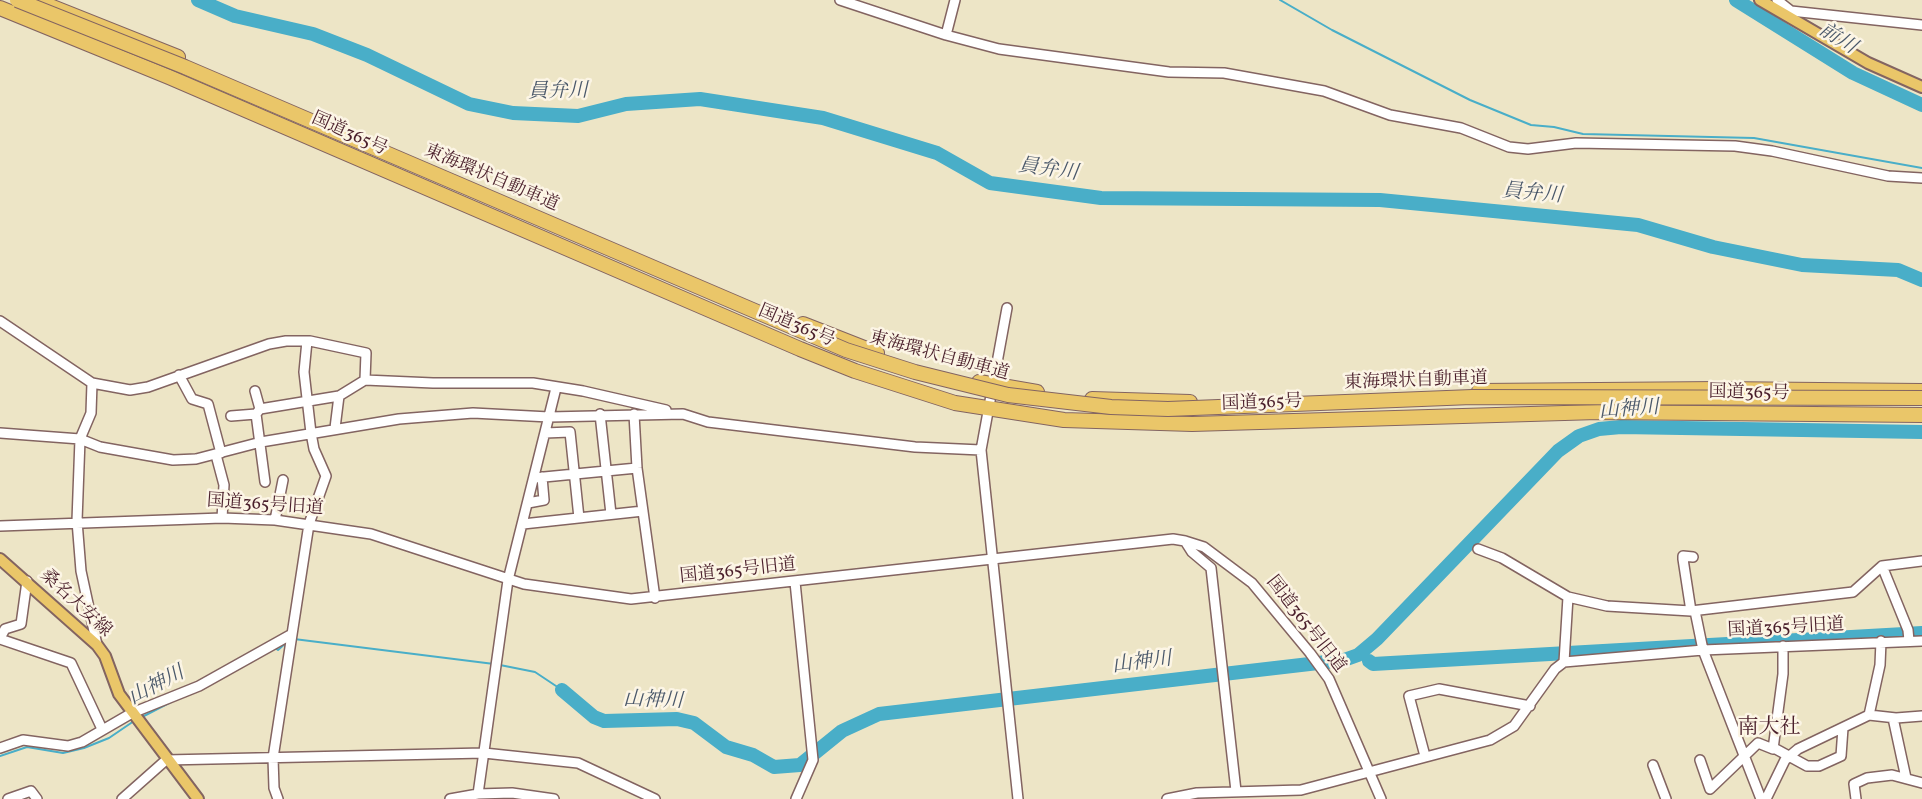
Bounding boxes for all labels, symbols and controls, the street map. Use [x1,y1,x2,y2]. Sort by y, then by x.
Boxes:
water label: 前川 [1814,19,1860,61]
water label: 員弁川 [528,80,588,106]
street label: 国道365号 [308,109,390,161]
street label: 東海環状自動車道 [421,141,561,217]
water label: 員弁川 [1017,155,1079,187]
water label: 員弁川 [1501,180,1563,210]
street label: 国道365号 [754,301,838,353]
street label: 東海環状自動車道 [867,328,1011,386]
street label: 東海環状自動車道 [1344,369,1488,395]
street label: 国道365号 [1708,382,1790,406]
street label: 国道365号 [1221,392,1303,416]
water label: 山神川 [1598,397,1660,425]
street label: 国道365号旧道 [206,491,324,521]
street label: 国道365号旧道 [679,555,797,589]
street label: 桑名大安線 [35,565,115,643]
street label: 国道365号旧道 [1260,572,1350,678]
street label: 国道365号旧道 [1727,615,1845,643]
water label: 山神川 [1111,648,1173,680]
water label: 山神川 [125,662,189,712]
water label: 山神川 [623,689,683,715]
district label: 南大社 [1738,716,1800,742]

